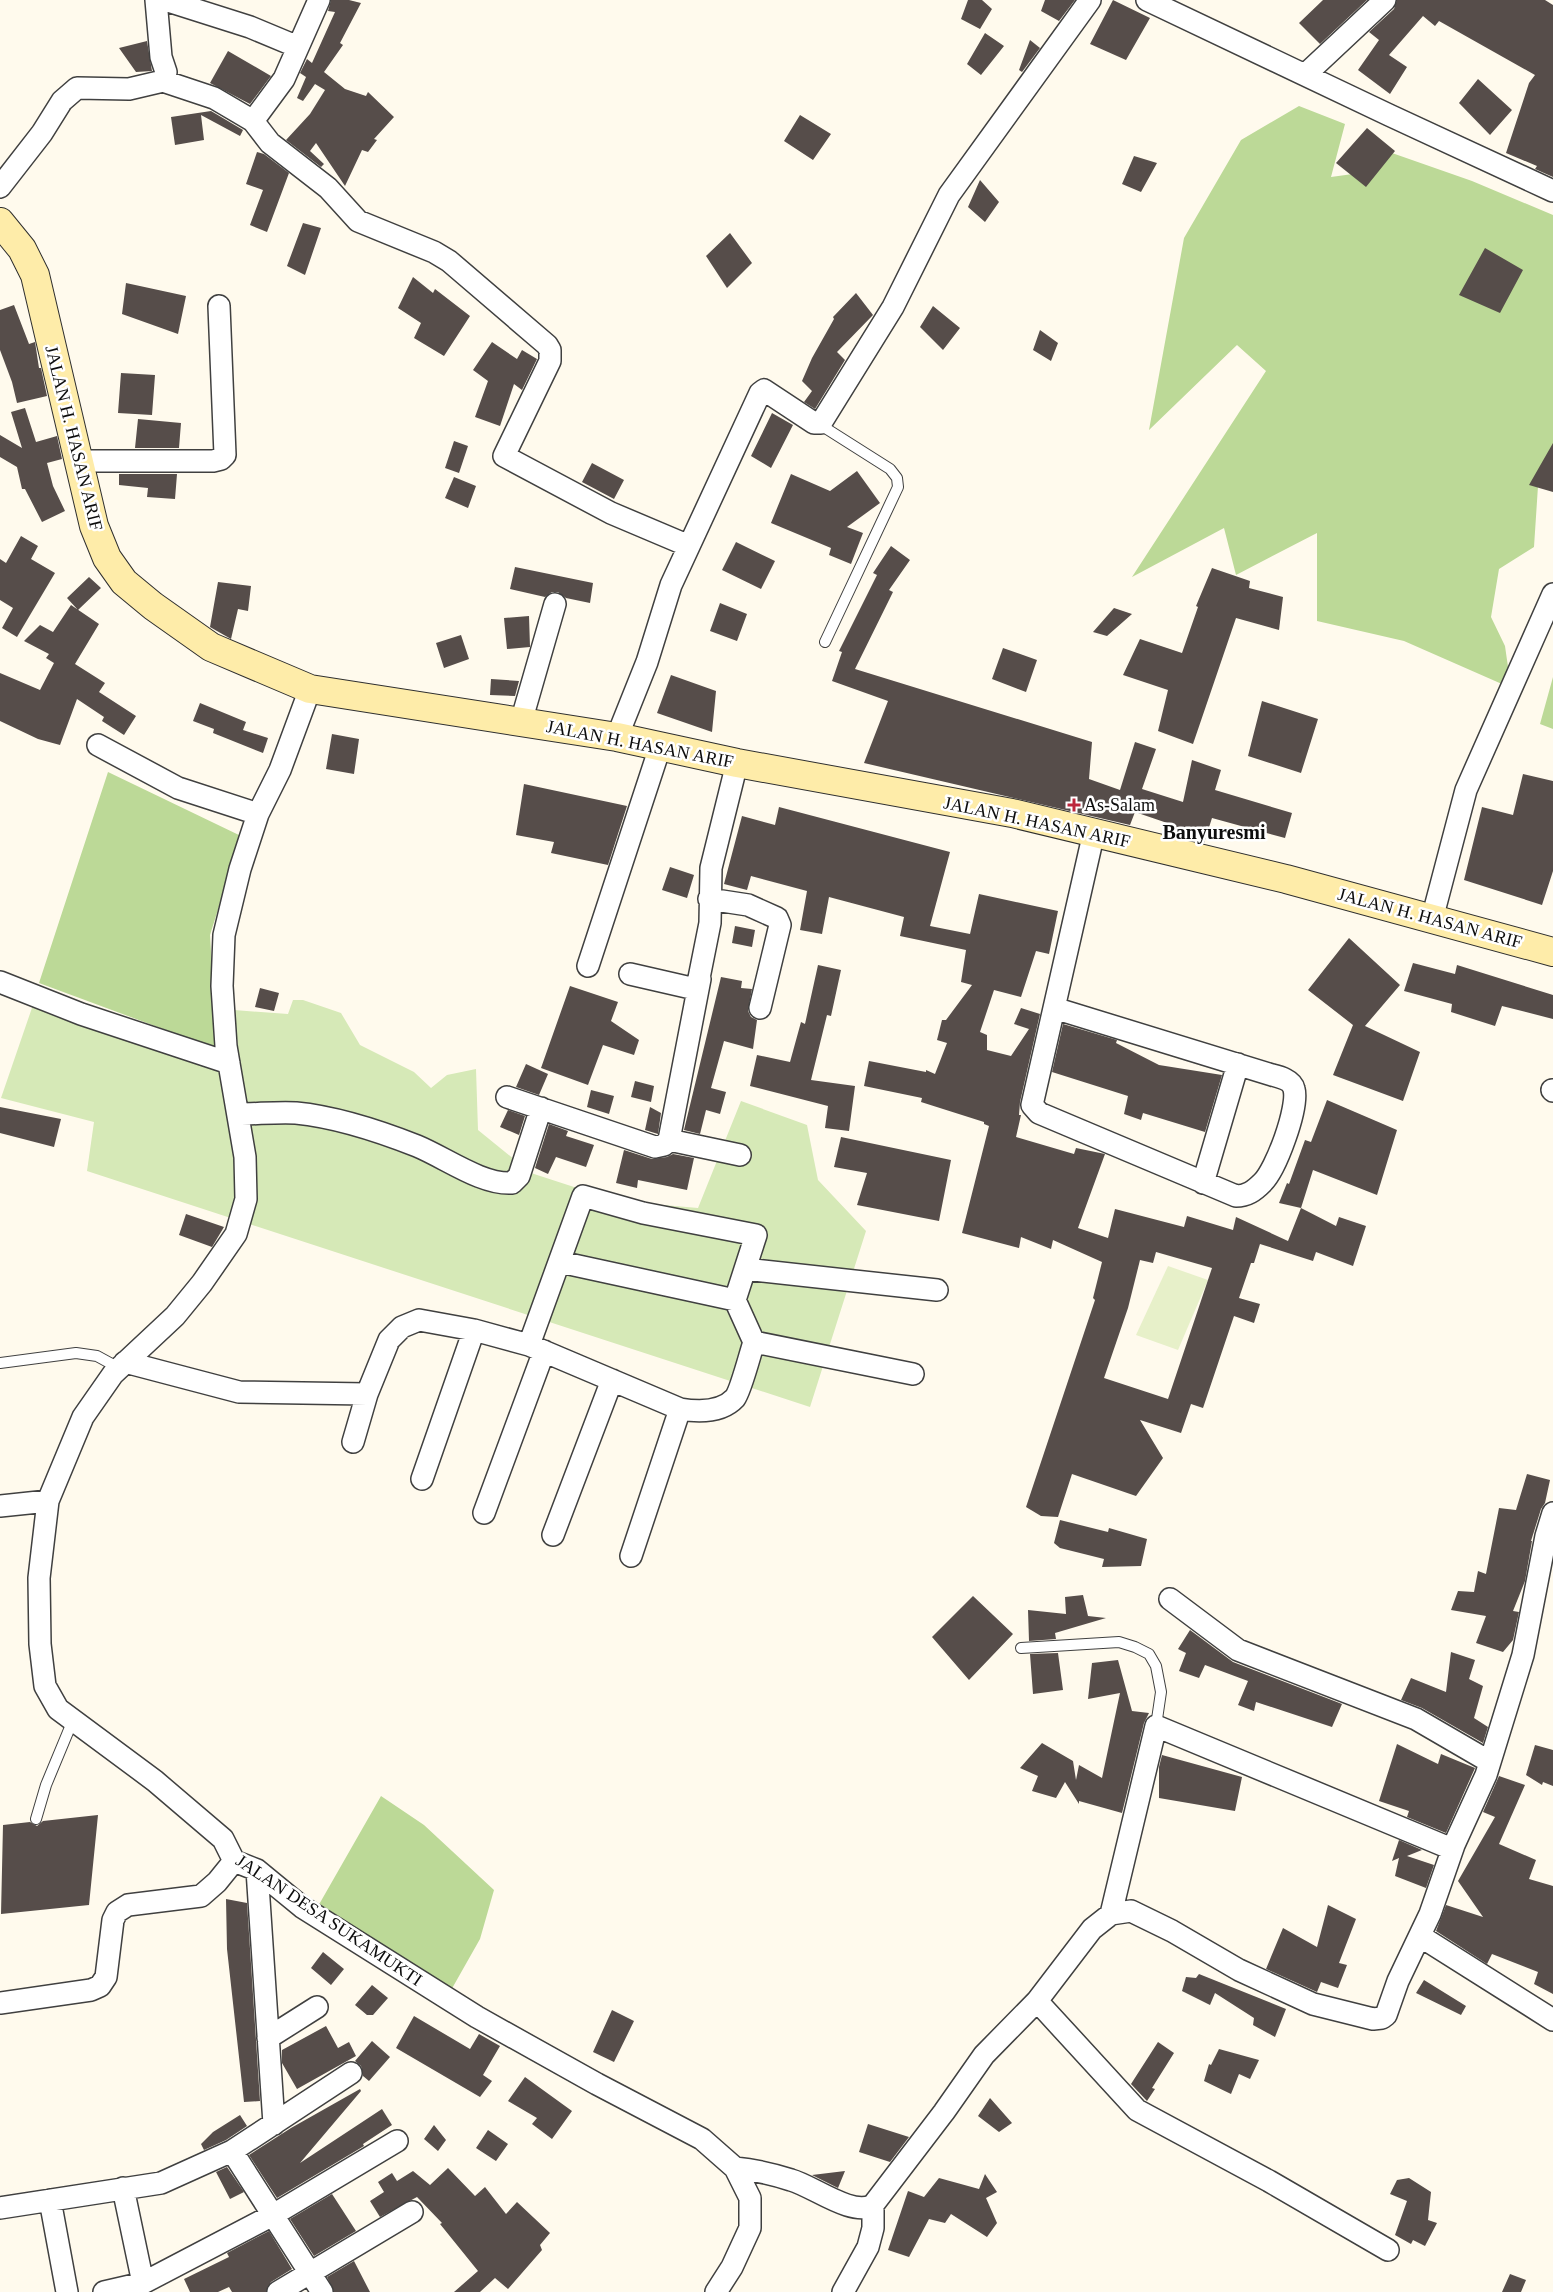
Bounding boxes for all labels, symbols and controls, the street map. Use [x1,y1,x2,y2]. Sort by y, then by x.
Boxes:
street label: JALAN H. HASAN ARIF [41,343,107,533]
street label: JALAN H. HASAN ARIF [545,716,735,772]
street label: JALAN H. HASAN ARIF [942,792,1132,852]
place label: As-Salam [1084,795,1155,815]
marker: As-Salam [1068,799,1080,811]
district label: Banyuresmi [1163,821,1266,844]
street label: JALAN H. HASAN ARIF [1336,884,1524,952]
street label: JALAN DESA SUKAMUKTI [232,1850,426,1990]

